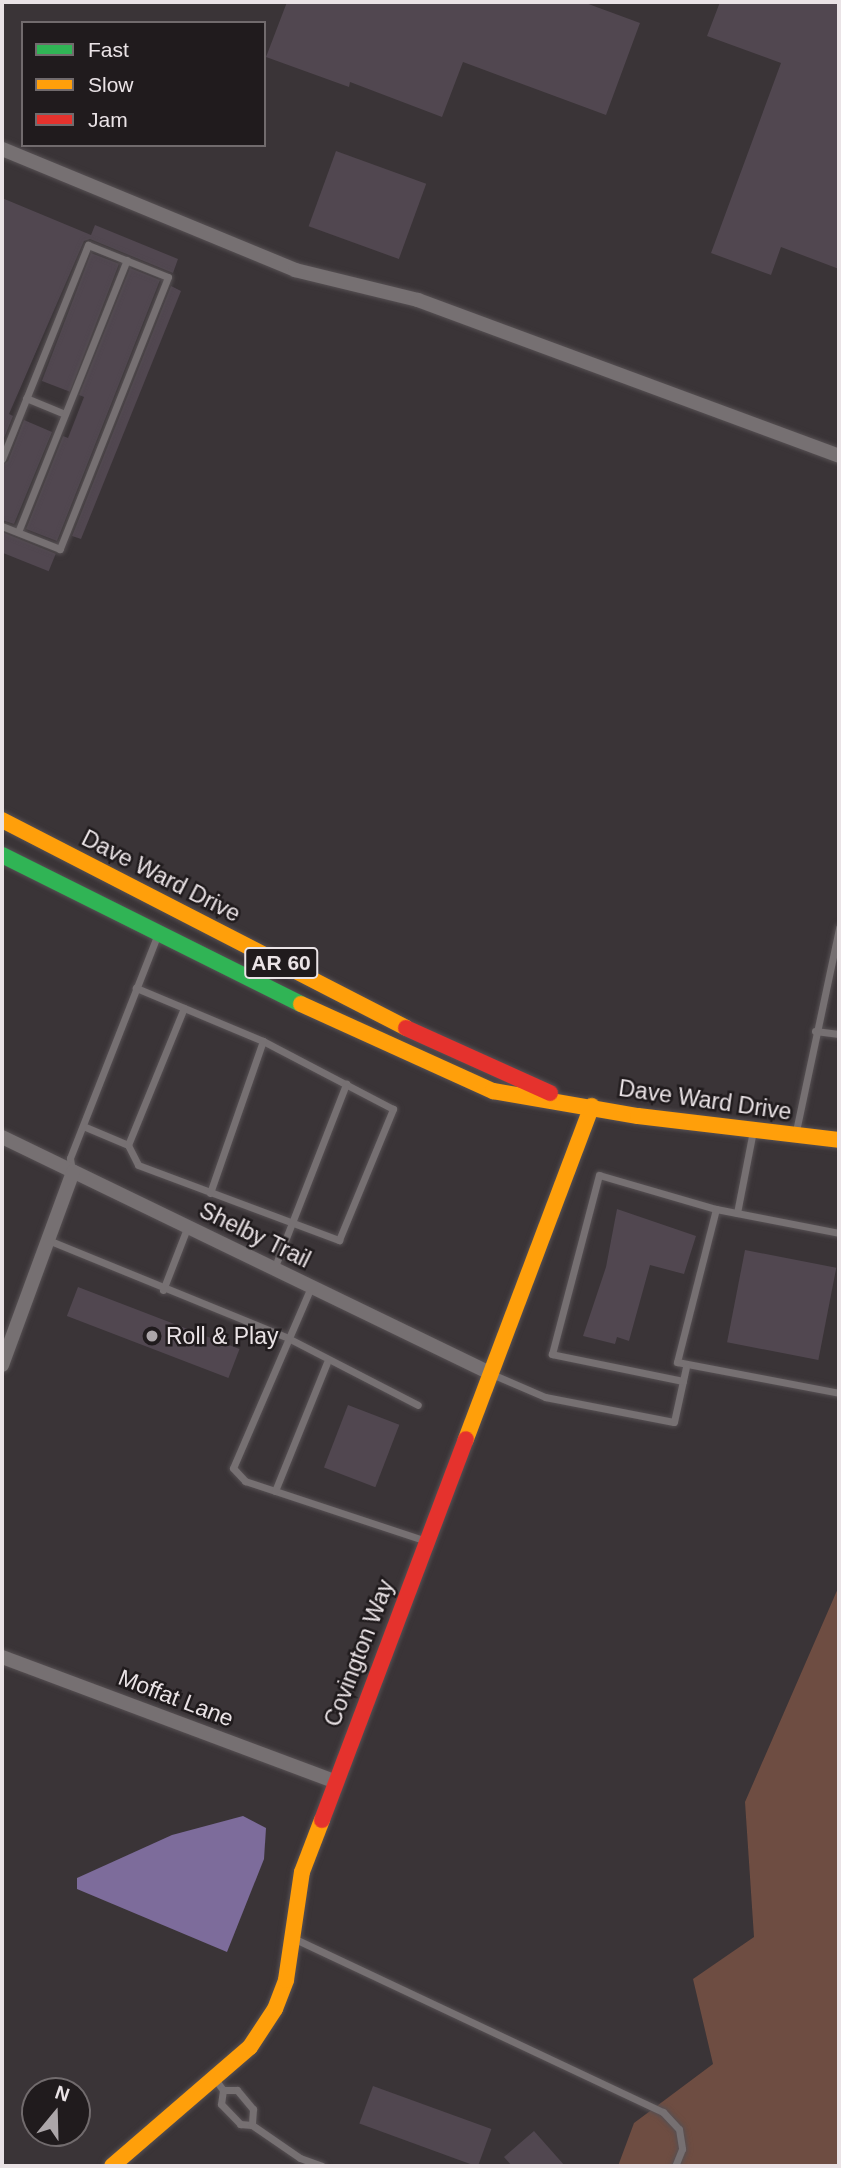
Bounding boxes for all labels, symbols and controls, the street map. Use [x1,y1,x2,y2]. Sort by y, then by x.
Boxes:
legend [21,21,266,147]
text: Fast [88,38,129,61]
text: Slow [88,73,134,96]
text: Jam [88,108,128,131]
street label: Dave Ward Drive [77,824,245,928]
road number: AR 60 [243,946,320,981]
street label: Dave Ward Drive [617,1074,793,1126]
street label: Shelby Trail [195,1196,315,1274]
place label: Roll & Play [166,1322,278,1350]
marker: Roll & Play [144,1328,160,1344]
street label: Covington Way [318,1576,400,1730]
street label: Moffat Lane [115,1663,237,1733]
north arrow [21,2077,91,2147]
text: N [52,2081,72,2106]

